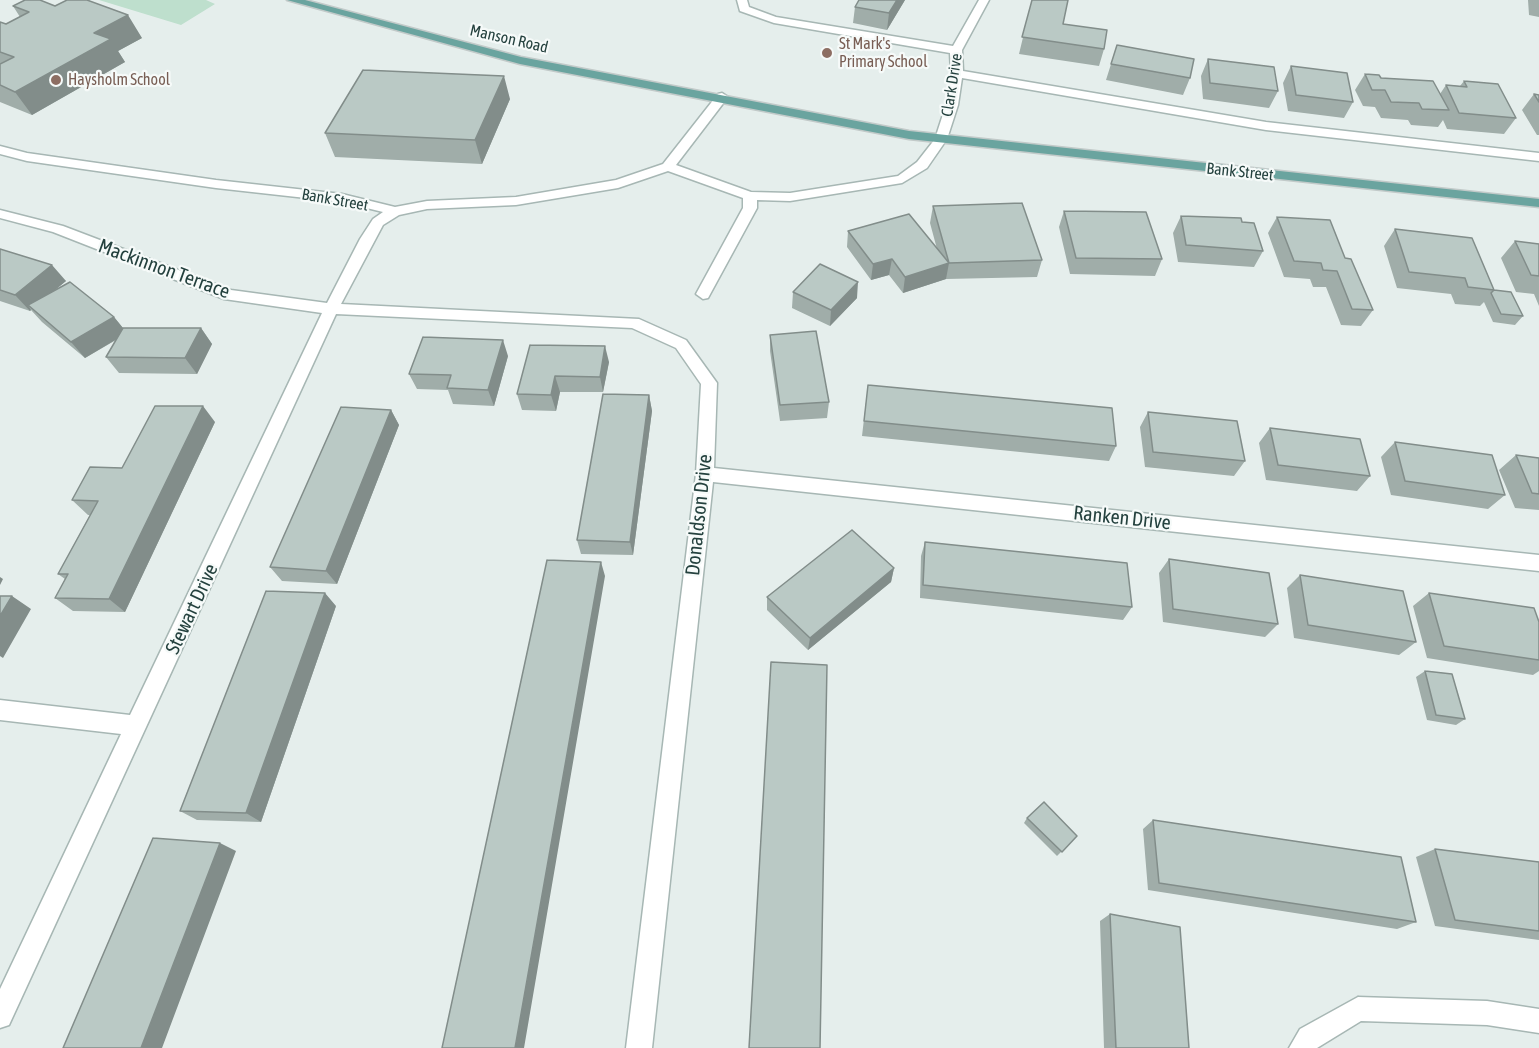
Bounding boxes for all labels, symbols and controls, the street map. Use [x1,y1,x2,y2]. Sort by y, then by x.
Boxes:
street label: Manson Road [468,21,550,57]
place label: St Mark's Primary School [839,34,927,72]
marker: St Mark's Primary School [820,46,834,60]
street label: Clark Drive [938,52,966,118]
place label: Haysholm School [68,70,170,90]
marker: Haysholm School [49,73,63,87]
street label: Bank Street [1206,159,1274,185]
street label: Bank Street [300,185,370,215]
street label: Mackinnon Terrace [95,234,233,304]
street label: Donaldson Drive [681,453,717,577]
street label: Ranken Drive [1072,501,1172,535]
street label: Stewart Drive [161,560,223,658]

